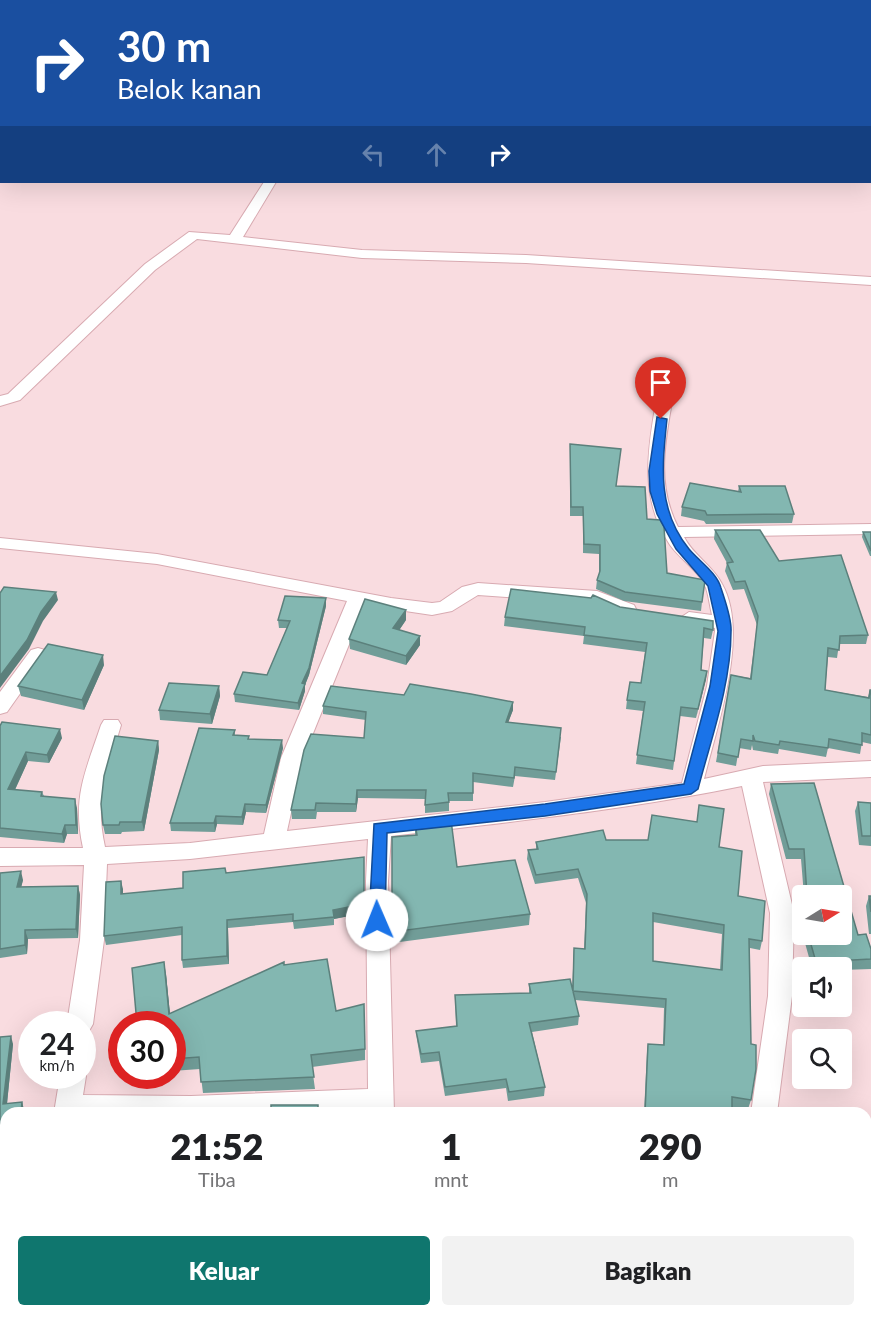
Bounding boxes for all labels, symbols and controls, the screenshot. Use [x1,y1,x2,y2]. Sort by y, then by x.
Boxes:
text: 30 m [117,21,211,71]
icon: right [18,24,96,102]
text: Belok kanan [117,72,262,105]
icon: left [357,138,390,171]
icon: ahead [420,138,453,171]
icon: right [483,138,516,171]
pin [635,357,686,419]
icon: arrive [644,366,677,399]
north arrow [792,885,852,945]
map controls [792,885,852,1089]
position arrow [345,888,409,952]
button: sound [792,957,852,1017]
speed limit sign: 30 [108,1011,186,1089]
text: 24 [40,1025,74,1061]
button: search [792,1029,852,1089]
text: km/h [39,1056,75,1074]
text: 21:52 [170,1124,263,1168]
text: 1 [441,1124,462,1168]
text: 290 [639,1124,702,1168]
text: Tiba [198,1167,236,1191]
text: mnt [434,1167,469,1191]
text: m [662,1167,678,1191]
button: Keluar [18,1236,430,1305]
button: Bagikan [442,1236,854,1305]

